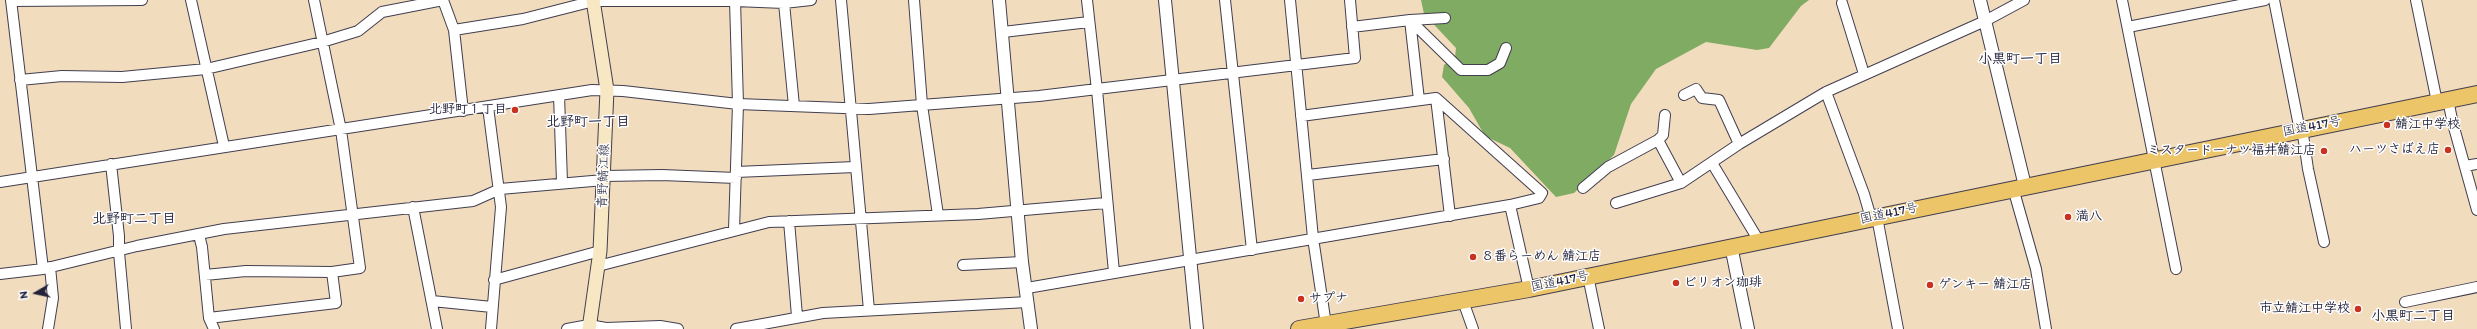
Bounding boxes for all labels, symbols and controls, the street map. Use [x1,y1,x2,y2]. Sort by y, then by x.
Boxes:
district label: 小黒町一丁目 [1978,51,2062,67]
place label: 北野町１丁目 [429,102,507,118]
marker: 北野町１丁目 [510,105,520,115]
district label: 北野町一丁目 [546,114,630,130]
street label: 国道417号 [2281,114,2343,140]
place label: 鯖江中学校 [2395,117,2460,133]
marker: 鯖江中学校 [2382,120,2392,130]
place label: ハーツさばえ店 [2349,142,2440,158]
street label: 青野鯖江線 [595,143,613,209]
place label: ミスタードーナツ福井鯖江店 [2147,143,2316,159]
marker: ハーツさばえ店 [2443,145,2453,155]
marker: ミスタードーナツ福井鯖江店 [2319,146,2329,156]
street label: 国道417号 [1858,200,1920,228]
place label: 満八 [2076,209,2102,225]
district label: 北野町二丁目 [92,211,176,227]
marker: 満八 [2063,212,2073,222]
place label: ８番らーめん 鯖江店 [1481,249,1601,265]
marker: ８番らーめん 鯖江店 [1468,252,1478,262]
street label: 国道417号 [1529,268,1591,296]
north arrow [16,273,56,313]
place label: ビリオン珈琲 [1684,275,1762,291]
place label: ゲンキー 鯖江店 [1938,277,2032,293]
marker: ビリオン珈琲 [1671,278,1681,288]
marker: ゲンキー 鯖江店 [1925,280,1935,290]
text: N [17,290,31,300]
place label: サプナ [1309,291,1348,307]
marker: サプナ [1296,294,1306,304]
place label: 市立鯖江中学校 [2259,301,2350,317]
marker: 市立鯖江中学校 [2353,304,2363,314]
district label: 小黒町二丁目 [2371,308,2455,324]

